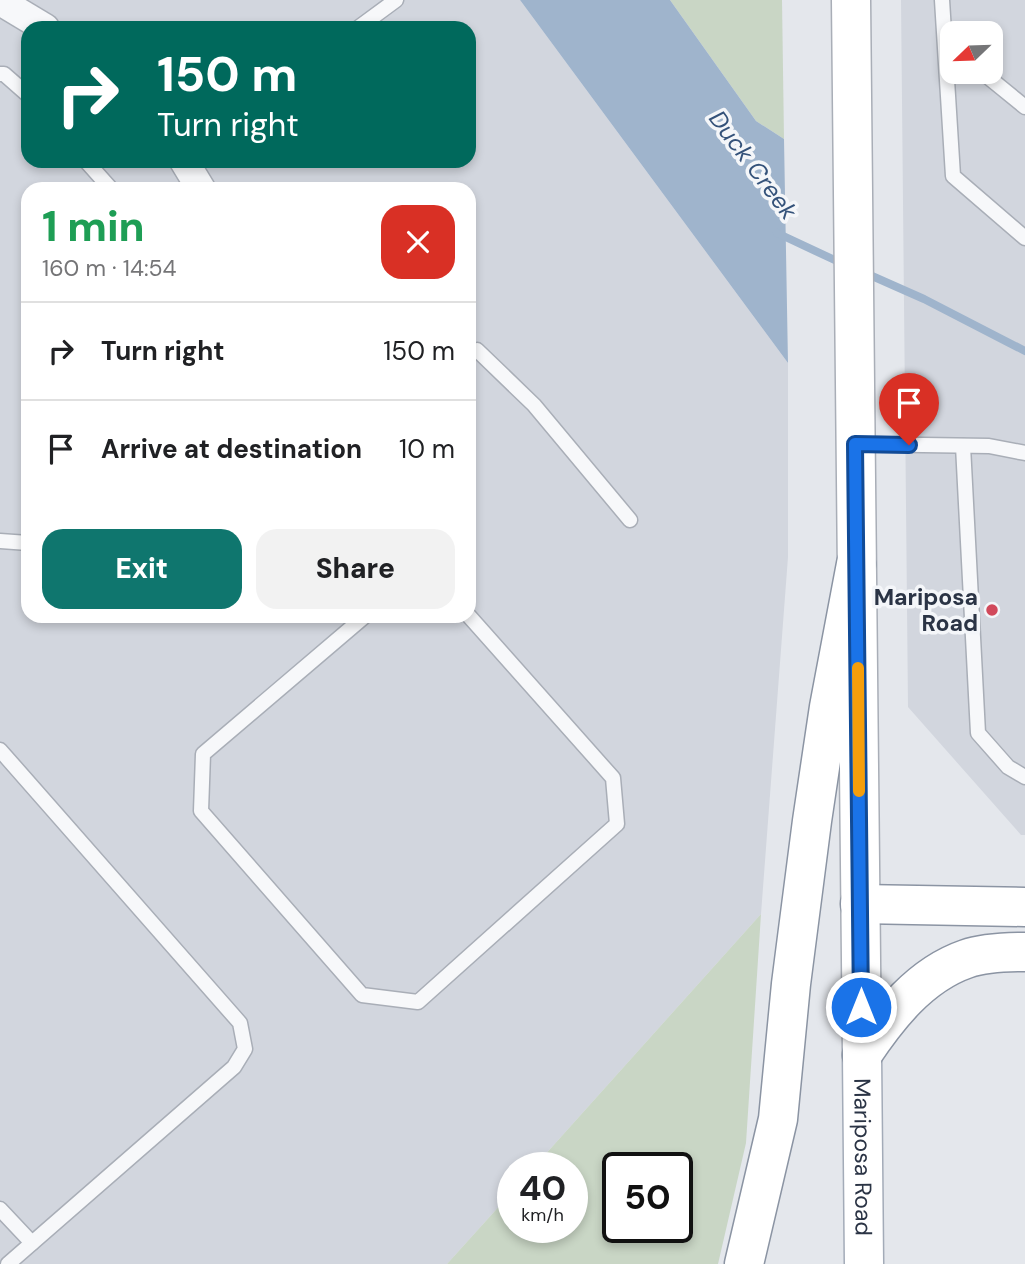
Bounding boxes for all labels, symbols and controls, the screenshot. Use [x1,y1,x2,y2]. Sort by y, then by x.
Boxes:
north arrow [940,21,1003,84]
map controls [940,21,1003,84]
text: 150 m [157,42,297,106]
icon: right [42,49,133,140]
text: Turn right [157,104,299,146]
water label: Duck Creek [702,104,805,226]
text: 1 min [42,199,145,254]
button: close [381,205,455,279]
text: 160 m · 14:54 [42,253,177,283]
icon: right [42,332,80,370]
text: Turn right [101,334,225,368]
text: 150 m [383,334,455,368]
pin [879,373,939,445]
icon: arrive [890,384,928,422]
icon: arrive [42,430,80,468]
text: Arrive at destination [101,432,362,466]
text: 10 m [399,432,455,466]
button: Exit [42,529,242,609]
button: Share [256,529,455,609]
place label: Mariposa Road [874,582,978,638]
marker: Mariposa Road [984,602,1000,618]
position arrow [824,970,898,1044]
street label: Mariposa Road [847,1078,879,1236]
speed limit sign: 50 [602,1152,693,1243]
text: 40 [519,1165,566,1211]
text: km/h [521,1203,564,1227]

